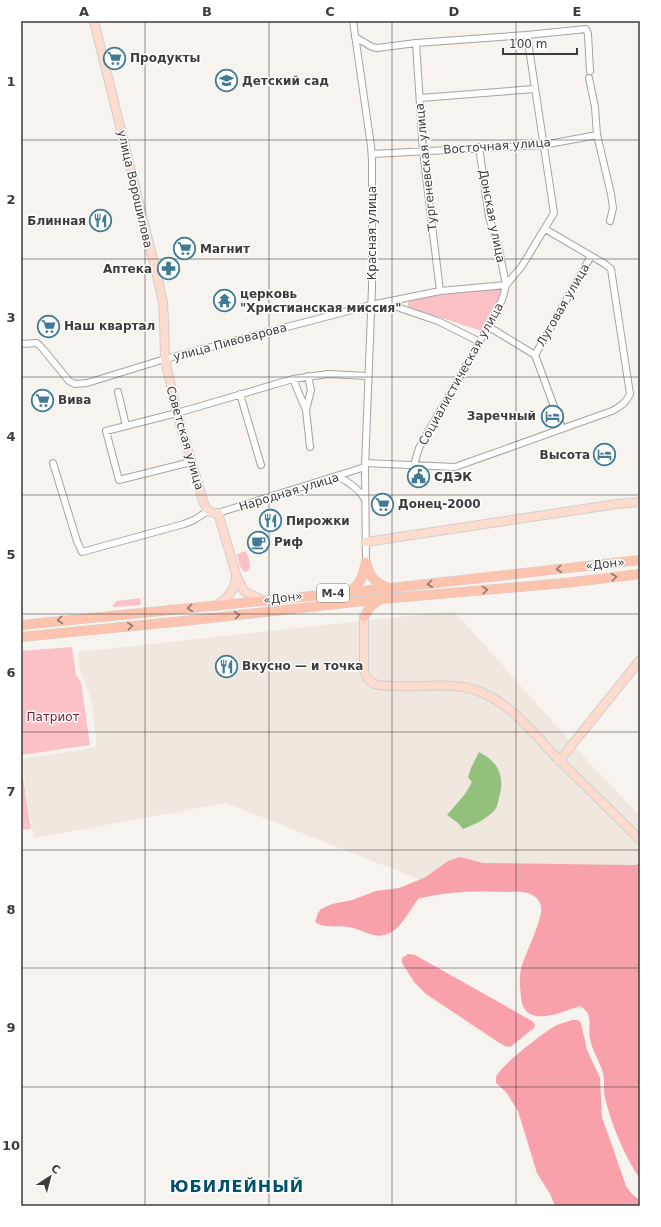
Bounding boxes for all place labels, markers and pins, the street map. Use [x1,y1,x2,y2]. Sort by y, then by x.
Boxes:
supermarket icon: Продукты [102,45,128,71]
place label: Продукты [130,51,200,65]
school or university icon: Детский сад [213,68,239,94]
place label: Детский сад [242,74,329,88]
restaurant icon: Блинная [88,208,114,234]
place label: Блинная [27,214,86,228]
supermarket icon: Магнит [172,236,198,262]
place label: Магнит [200,242,250,256]
pharmacy icon: Аптека [155,256,181,282]
place label: Аптека [103,262,152,276]
place label: церковь "Христианская миссия" [240,287,401,315]
temple icon: церковь "Христианская миссия" [211,288,237,314]
supermarket icon: Наш квартал [35,313,61,339]
place label: Наш квартал [64,319,155,333]
supermarket icon: Вива [30,387,56,413]
place label: Вива [58,393,91,407]
hotel icon: Заречный [539,403,565,429]
place label: Заречный [467,409,536,423]
hotel icon: Высота [592,442,618,468]
place label: Высота [540,448,590,462]
public building icon: СДЭК [406,464,432,490]
place label: СДЭК [434,470,472,484]
supermarket icon: Донец-2000 [370,491,396,517]
place label: Донец-2000 [398,497,481,511]
restaurant icon: Пирожки [257,508,283,534]
place label: Пирожки [286,514,350,528]
cafe icon: Риф [246,529,272,555]
place label: Риф [274,535,303,549]
restaurant icon: Вкусно — и точка [214,653,240,679]
place label: Вкусно — и точка [242,659,363,673]

